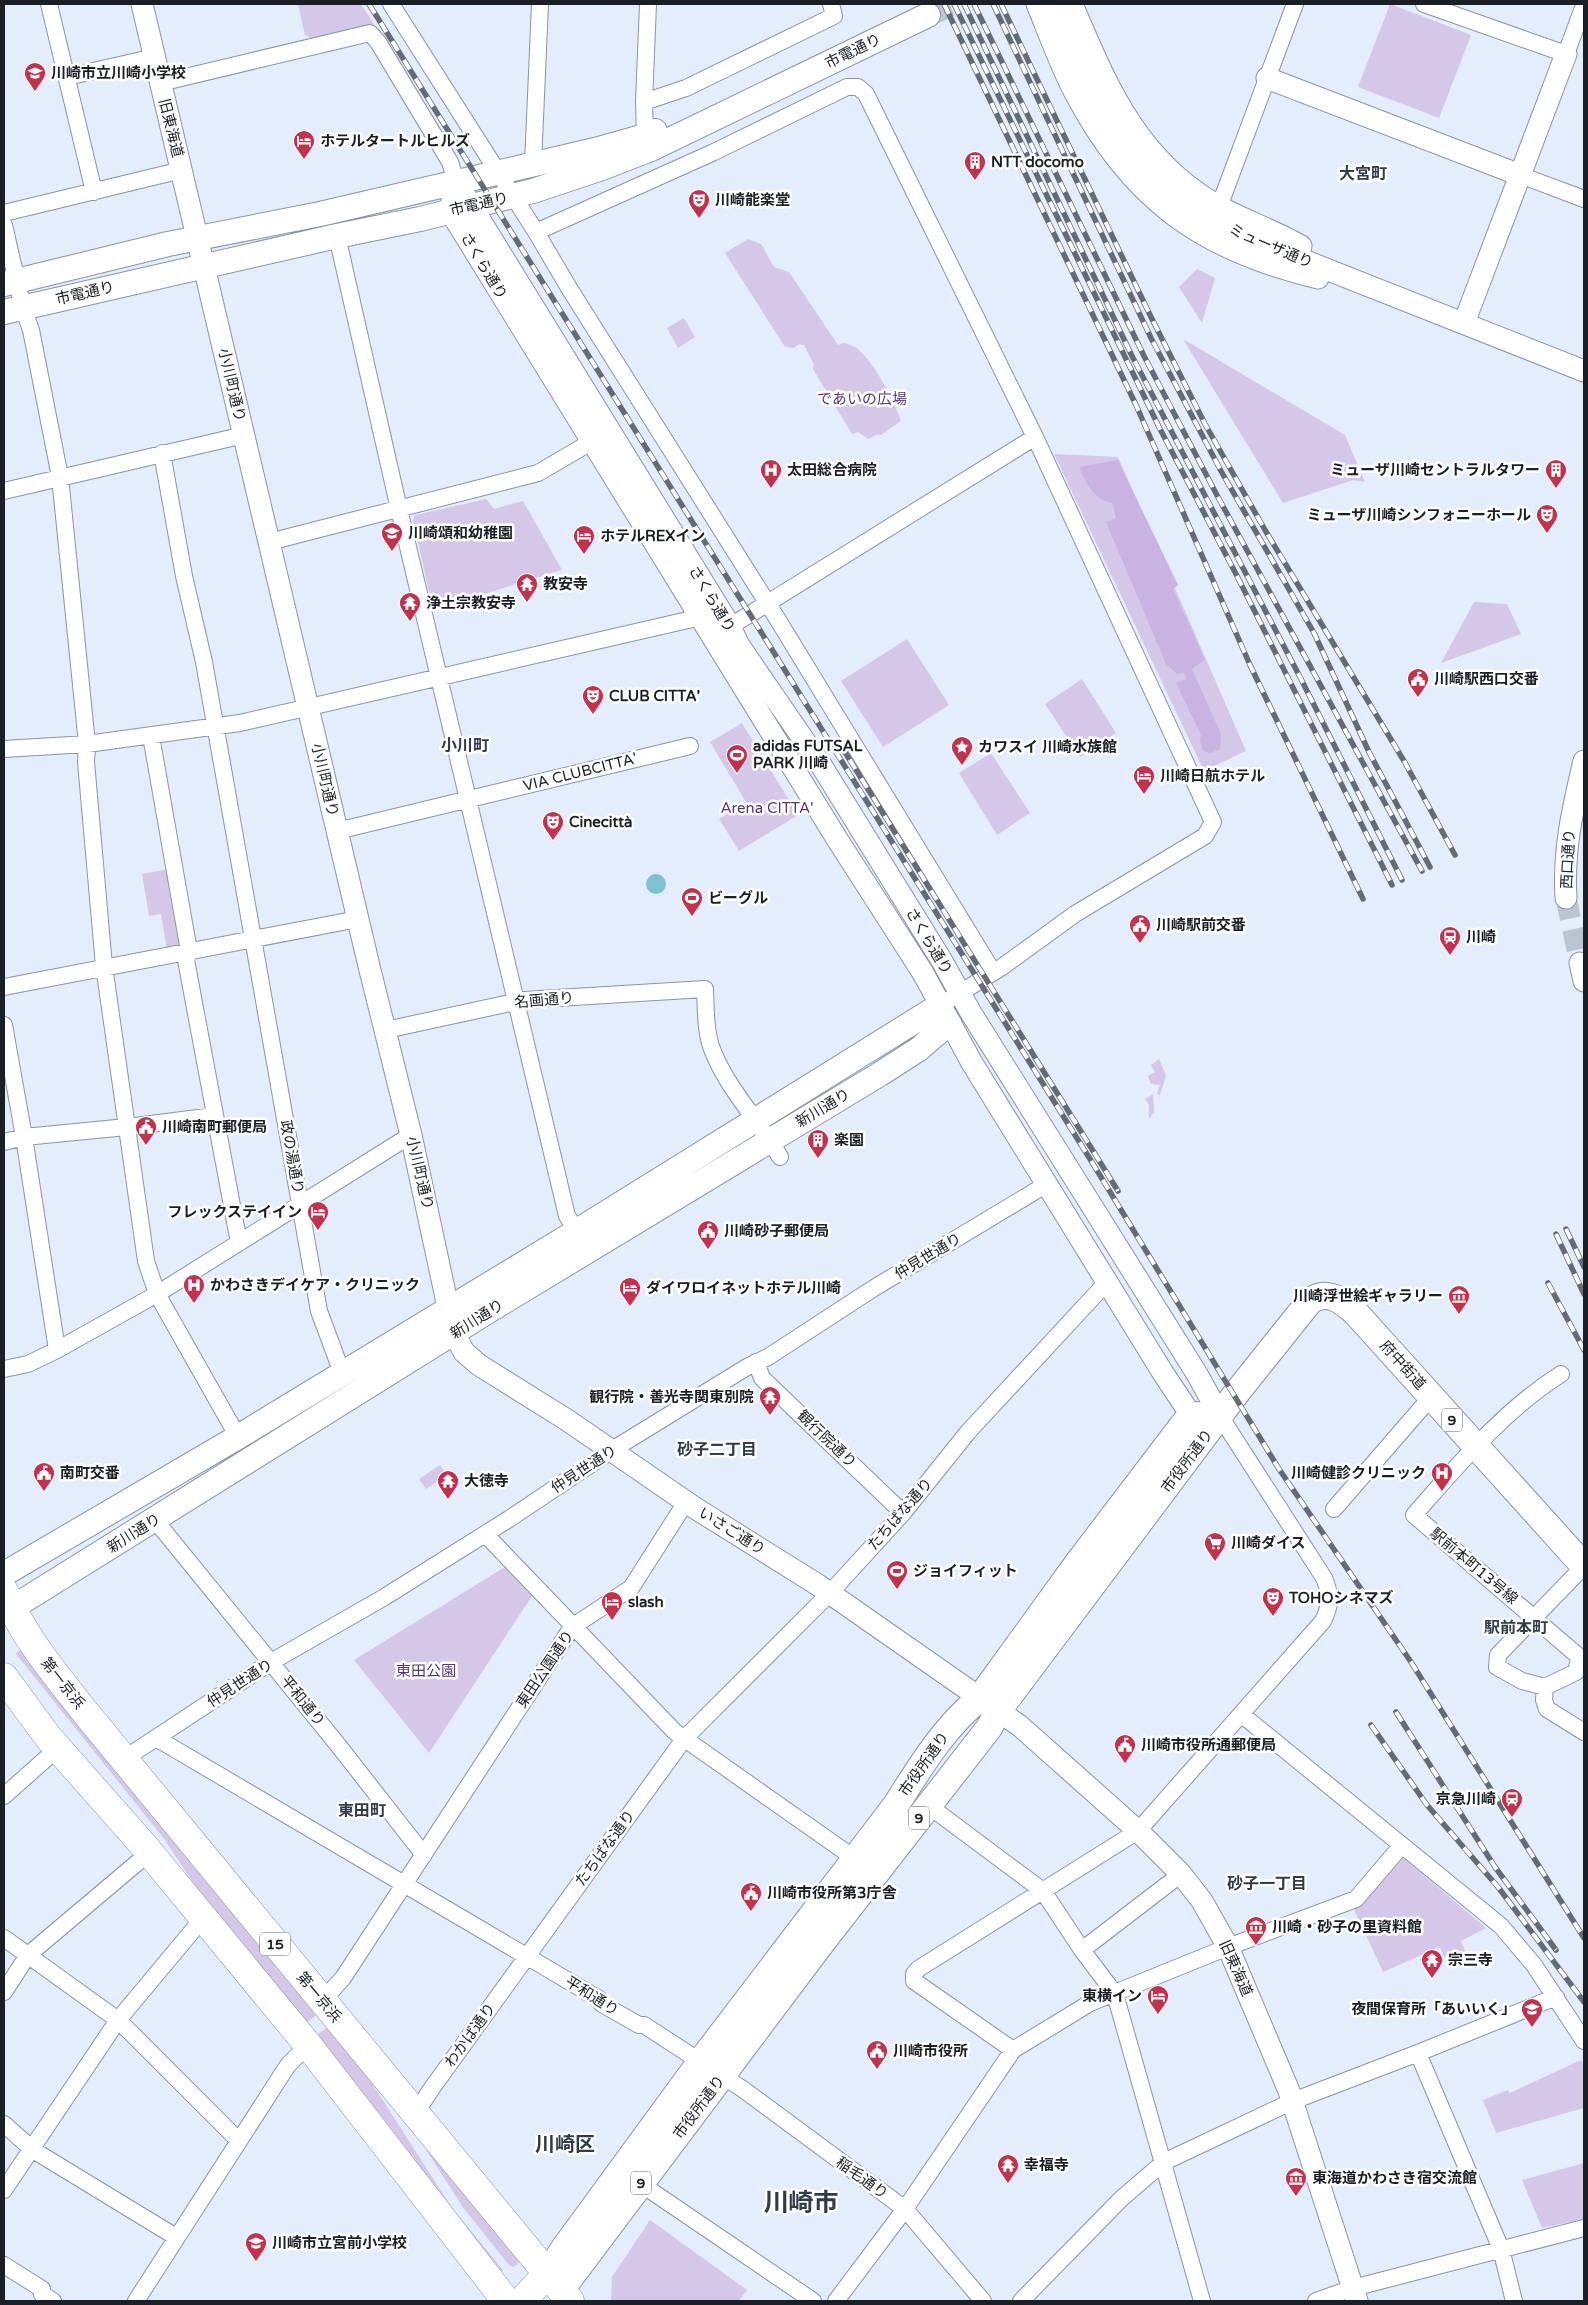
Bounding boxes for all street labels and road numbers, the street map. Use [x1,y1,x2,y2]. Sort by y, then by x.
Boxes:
street label: 市電通り [822,30,884,72]
street label: 旧東海道 [155,97,187,159]
street label: 市電通り [448,188,510,220]
street label: ミューザ通り [1226,220,1316,272]
street label: さくら通り [457,229,511,303]
street label: 市電通り [54,277,116,309]
street label: 小川町通り [215,346,249,424]
street label: さくら通り [685,562,739,636]
street label: 小川町通り [308,741,342,819]
street label: VIA CLUBCITTA' [521,749,639,795]
street label: 西口通り [1557,829,1579,889]
street label: さくら通り [902,904,956,978]
street label: 名画通り [513,988,575,1012]
street label: 新川通り [793,1085,853,1131]
street label: 政の湯通り [277,1118,307,1196]
street label: 小川町通り [403,1134,437,1212]
street label: 仲見世通り [891,1229,965,1283]
street label: 新川通り [447,1295,507,1343]
street label: 府中街道 [1376,1337,1430,1393]
street label: 観行院通り [794,1406,860,1472]
road number: 9 [1442,1408,1462,1432]
street label: 市役所通り [1157,1426,1217,1496]
street label: 仲見世通り [548,1441,620,1497]
street label: たちばな通り [864,1474,936,1554]
street label: いさご通り [695,1503,769,1559]
street label: 新川通り [104,1509,164,1557]
street label: 駅前本町13号線 [1427,1524,1521,1608]
street label: 東田公園通り [512,1627,578,1711]
street label: 第一京浜 [37,1654,89,1712]
street label: 仲見世通り [204,1655,276,1711]
street label: 平和通り [277,1672,329,1730]
street label: 市役所通り [895,1728,953,1800]
street label: たちばな通り [571,1806,639,1890]
road number: 9 [909,1806,929,1830]
road number: 15 [260,1932,290,1956]
street label: 旧東海道 [1216,1937,1256,1999]
street label: 第一京浜 [293,1968,345,2026]
street label: 平和通り [562,1972,622,2020]
street label: わかば通り [441,1999,499,2071]
street label: 市役所通り [669,2072,729,2142]
street label: 稲毛通り [832,2153,892,2203]
road number: 9 [631,2172,651,2194]

